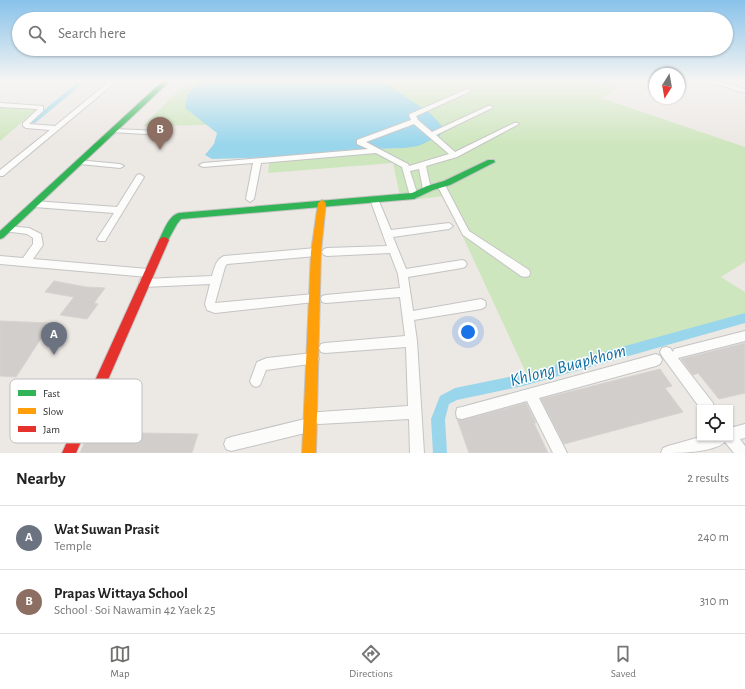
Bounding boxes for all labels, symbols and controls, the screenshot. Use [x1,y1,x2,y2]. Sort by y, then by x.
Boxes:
search box [12,12,733,56]
icon: search [26,23,48,45]
text: Search here [58,26,126,41]
north arrow [649,68,685,104]
pin: B [147,117,173,150]
pin: A [41,322,67,355]
your location [458,322,478,342]
water label: Khlong Buapkhom [508,342,628,390]
legend [10,379,142,443]
text: Fast [43,388,61,399]
map controls [697,405,733,441]
button: locate [697,405,733,441]
text: Slow [43,406,64,417]
text: Jam [43,424,60,435]
text: Nearby [16,470,66,487]
text: 2 results [687,472,729,485]
text: Wat Suwan Prasit [54,522,159,537]
text: A [25,531,33,544]
text: 240 m [697,531,729,544]
text: Temple [54,540,92,553]
text: Prapas Wittaya School [54,586,188,601]
text: B [25,595,33,608]
text: 310 m [700,595,729,608]
text: School · Soi Nawamin 42 Yaek 25 [54,604,215,617]
tab: Map [109,643,131,680]
tab: Directions [349,643,393,680]
tab: Saved [611,643,636,680]

